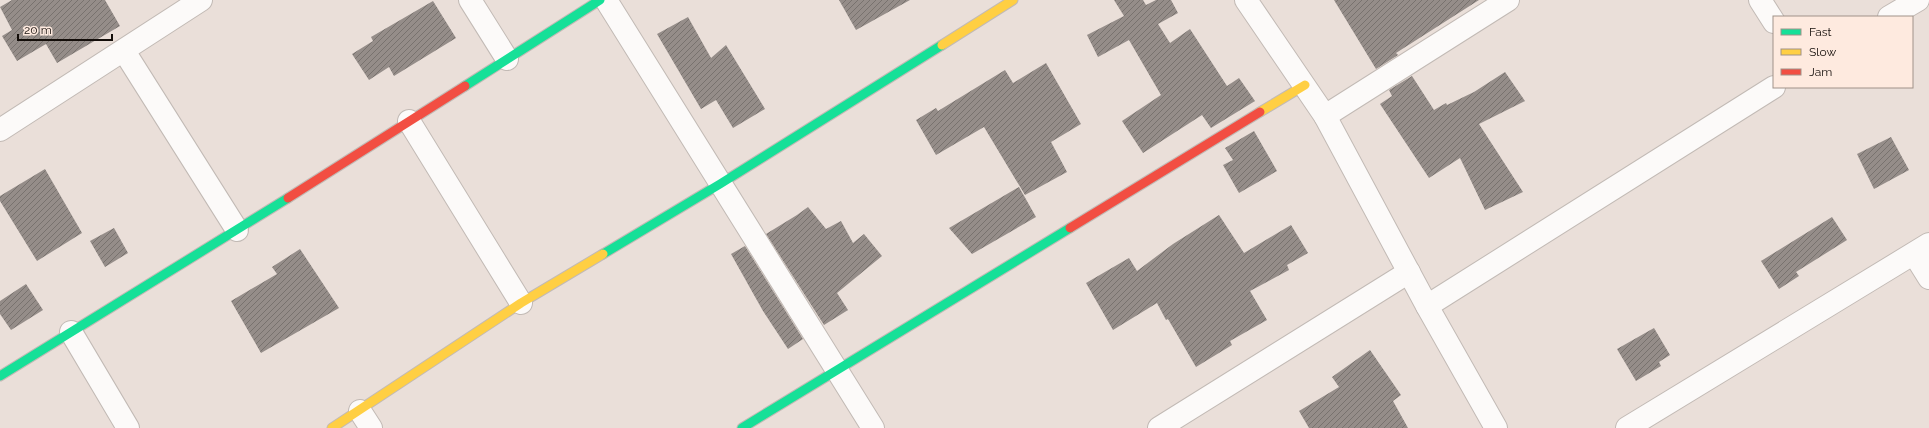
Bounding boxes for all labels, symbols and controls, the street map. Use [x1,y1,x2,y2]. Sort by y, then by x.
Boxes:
scale bar [18,16,112,42]
legend [1773,16,1913,88]
text: 20 m [24,23,52,37]
text: Fast [1809,25,1832,39]
text: Slow [1809,45,1836,59]
text: Jam [1809,65,1832,79]

